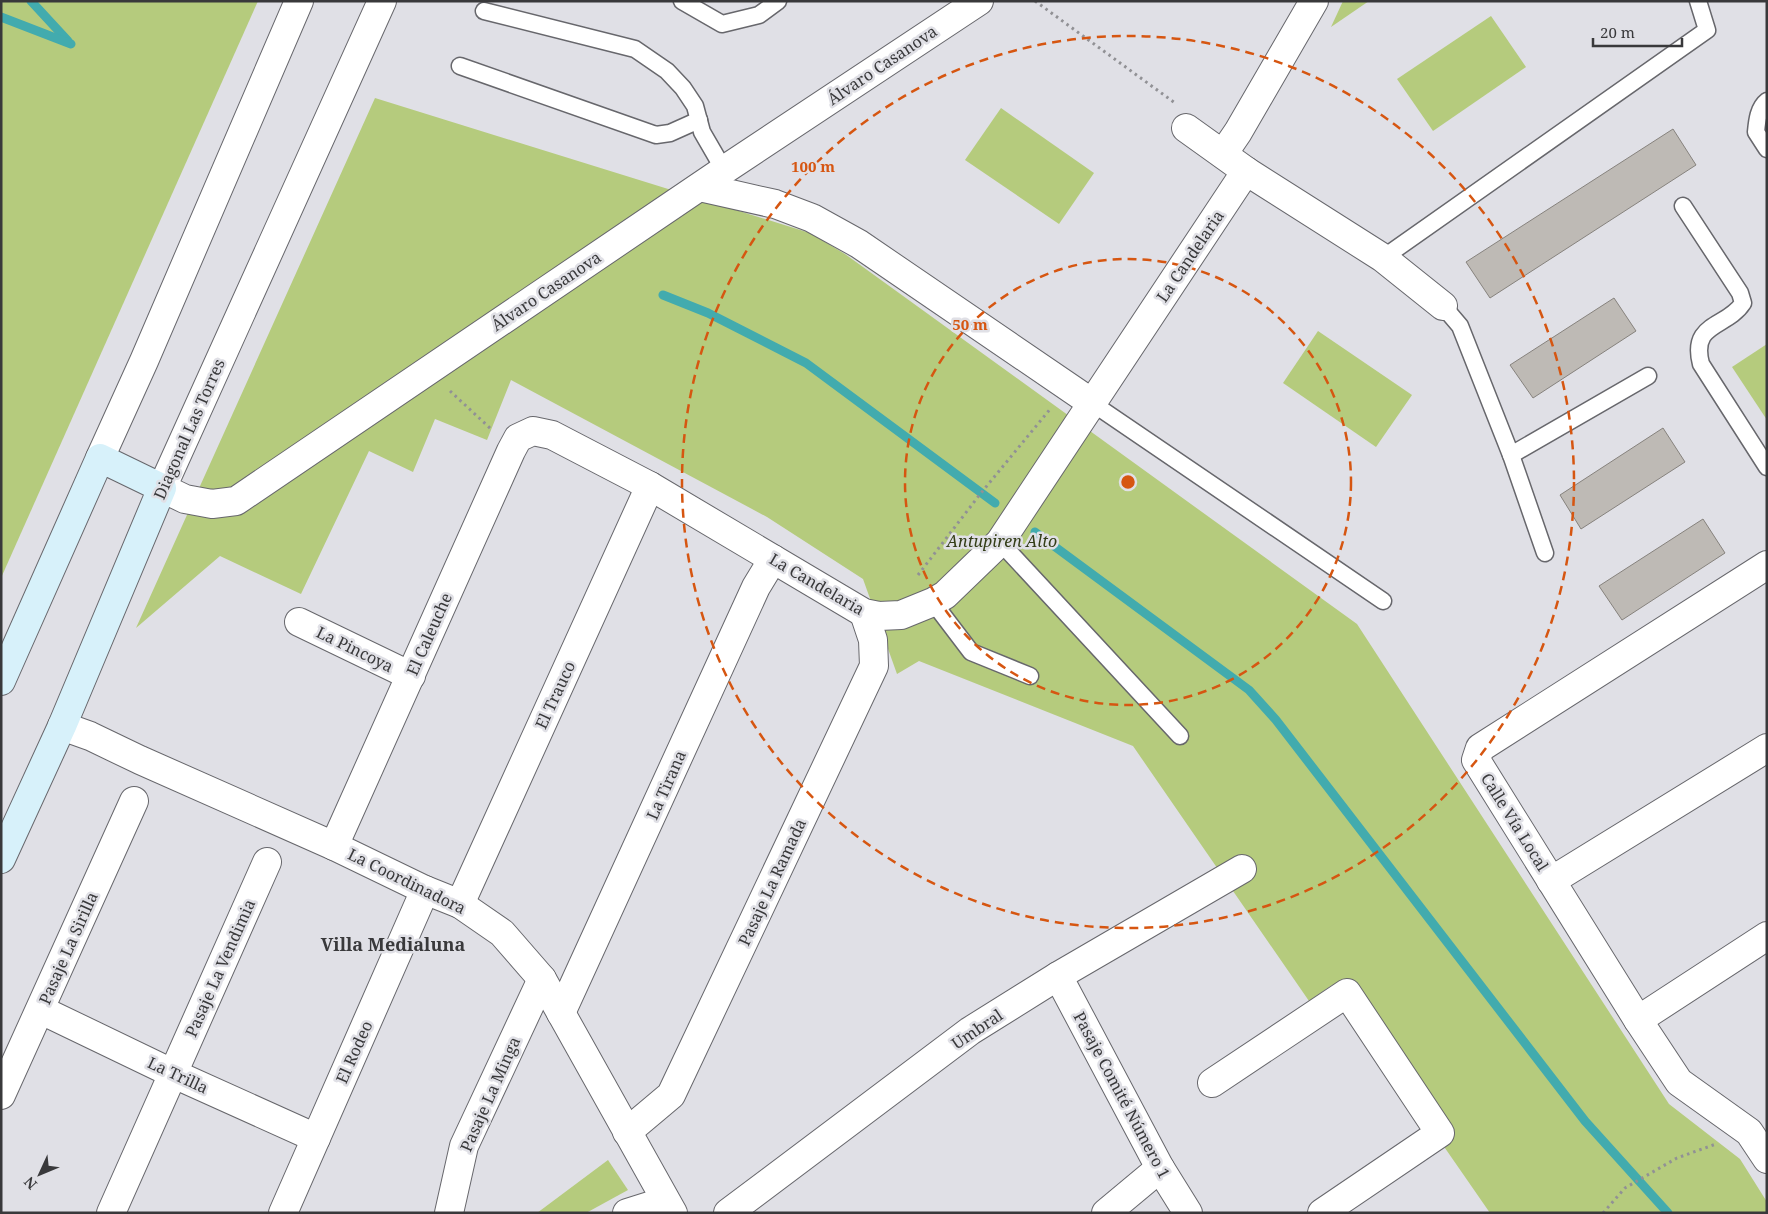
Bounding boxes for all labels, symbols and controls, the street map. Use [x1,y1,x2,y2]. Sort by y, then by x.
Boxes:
scale bar [1593,15,1682,47]
street label: Álvaro Casanova [823,20,941,110]
text: 20 m [1600,22,1635,42]
text: 100 m [791,156,835,176]
street label: La Candelaria [1151,206,1229,306]
street label: Álvaro Casanova [487,246,605,336]
text: 50 m [952,314,988,334]
street label: Diagonal Las Torres [148,355,230,503]
centre of rings [1119,473,1137,491]
park label: Antupiren Alto [946,530,1057,552]
street label: La Candelaria [765,548,869,620]
street label: El Caleuche [401,589,457,679]
street label: La Pincoya [313,621,397,677]
street label: El Trauco [530,658,580,732]
street label: La Tirana [641,747,691,823]
street label: Calle Vía Local [1476,769,1554,875]
street label: Pasaje La Ramada [733,815,811,949]
street label: La Coordinadora [344,843,470,919]
street label: Pasaje La Sirilla [33,888,103,1008]
street label: Pasaje La Vendimia [180,896,260,1040]
district label: Villa Medialuna [321,932,465,956]
street label: Umbral [947,1004,1007,1054]
street label: Pasaje Comité Número 1 [1069,1008,1175,1182]
street label: El Rodeo [330,1017,378,1087]
street label: Pasaje La Minga [455,1033,525,1155]
street label: La Trilla [144,1051,212,1099]
north arrow [15,1149,65,1199]
text: N [20,1173,41,1194]

